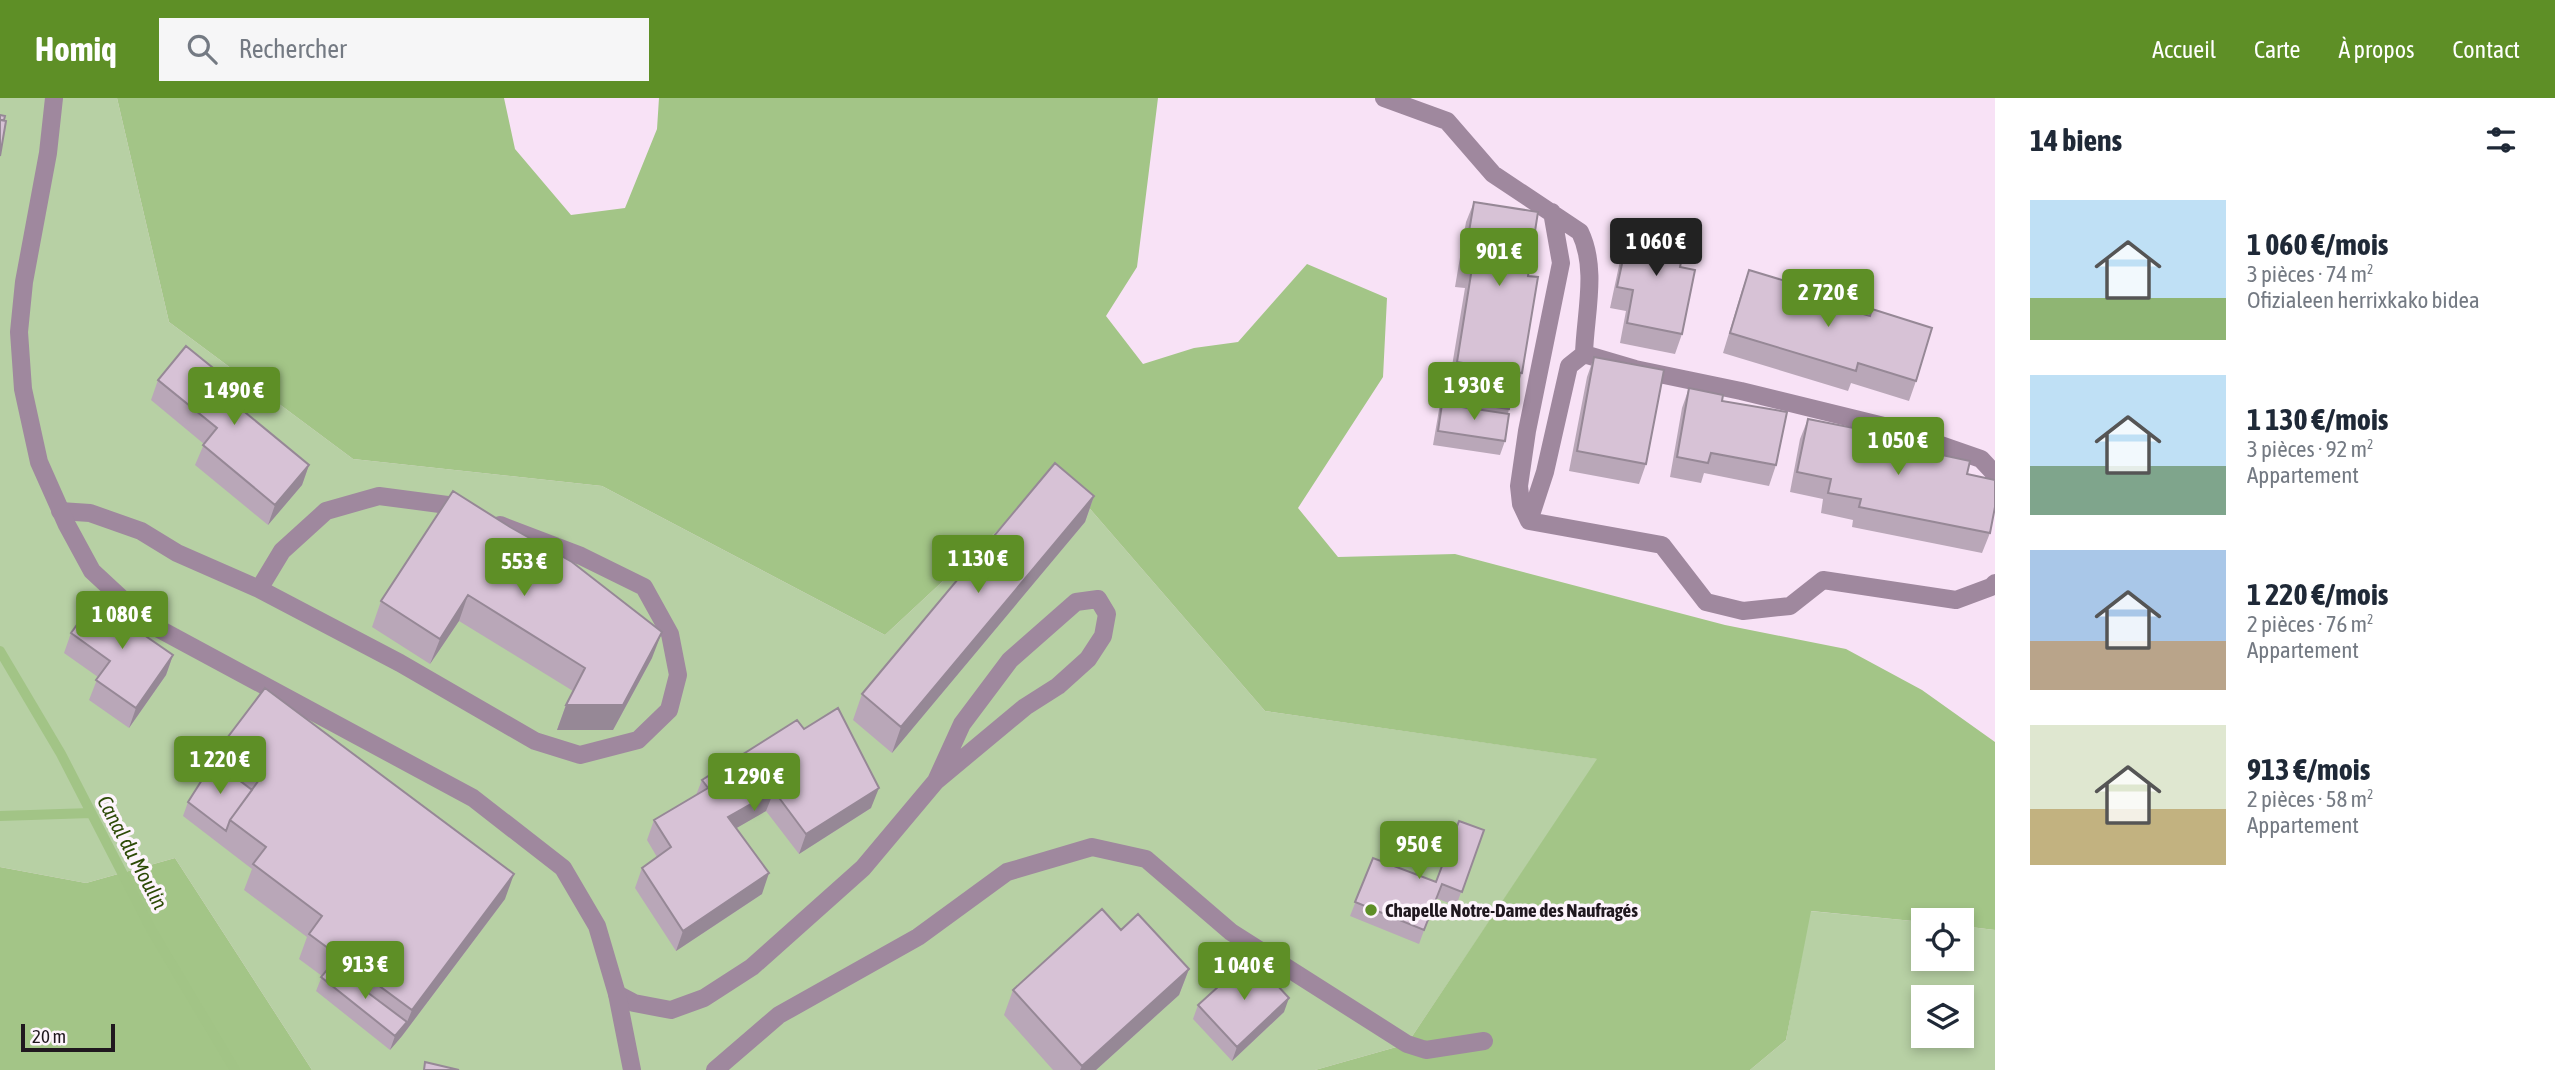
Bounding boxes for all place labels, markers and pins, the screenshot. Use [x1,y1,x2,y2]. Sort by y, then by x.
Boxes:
pin: 1 060 € [1591,218,1721,278]
pin: 901 € [1450,228,1548,288]
pin: 2 720 € [1763,270,1893,329]
pin: 1 930 € [1409,362,1539,422]
pin: 1 490 € [169,368,299,427]
pin: 1 050 € [1833,418,1963,477]
pin: 1 130 € [913,536,1043,595]
pin: 553 € [475,538,573,598]
pin: 1 080 € [57,592,187,651]
pin: 1 220 € [155,736,285,796]
pin: 1 290 € [689,754,819,813]
pin: 950 € [1370,822,1468,881]
place label: Chapelle Notre-Dame des Naufragés [1385,899,1638,921]
marker: Chapelle Notre-Dame des Naufragés [1363,902,1379,918]
pin: 913 € [316,942,414,1001]
pin: 1 040 € [1179,942,1309,1002]

